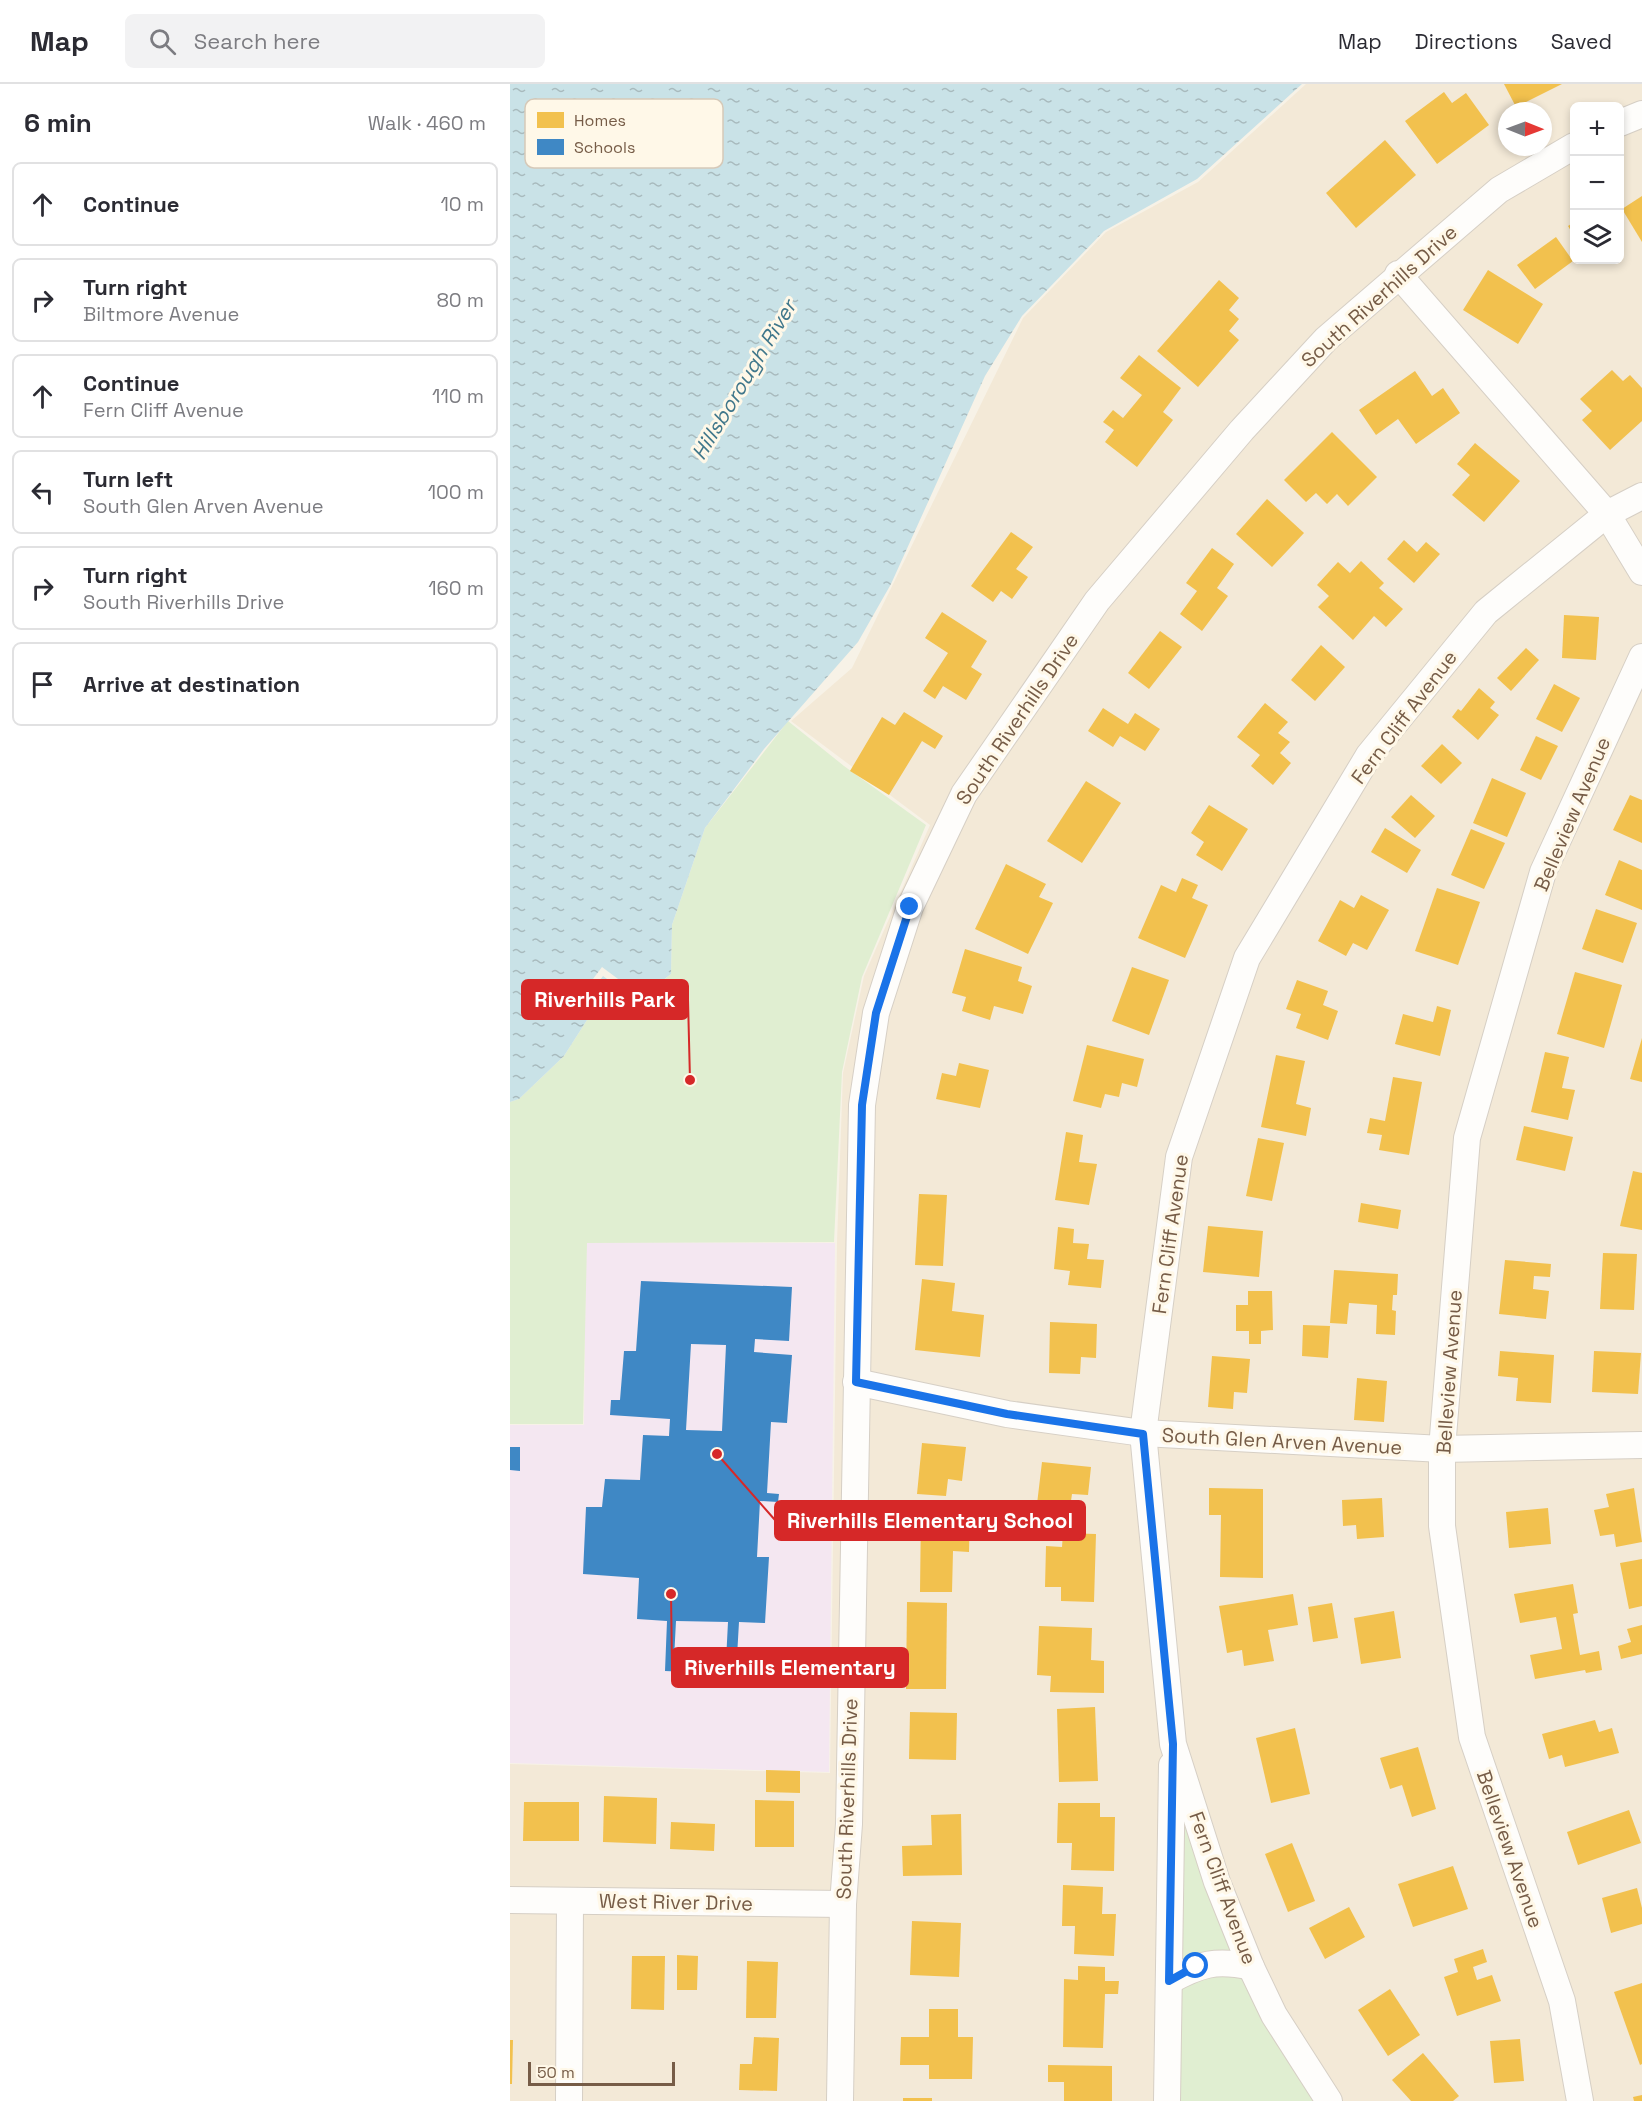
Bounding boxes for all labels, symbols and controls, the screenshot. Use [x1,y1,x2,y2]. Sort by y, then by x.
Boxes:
search box [125,14,545,68]
text: Map [30,23,89,59]
icon: search [146,25,179,58]
text: Search here [194,27,321,55]
text: Map [1338,28,1382,55]
text: Directions [1415,28,1518,55]
text: Saved [1551,28,1612,55]
legend [525,99,723,168]
north arrow [1498,102,1552,156]
map controls [1570,102,1624,264]
button: + [1570,102,1624,156]
text: 6 min [24,106,92,140]
text: Walk · 460 m [368,110,486,136]
text: Homes [574,110,626,131]
text: Schools [574,137,635,158]
button: − [1570,156,1624,210]
icon: ahead [26,188,59,221]
text: Continue [83,190,179,218]
text: 10 m [440,191,484,217]
button: layers [1570,210,1624,264]
street label: South Riverhills Drive [1296,219,1462,373]
text: Turn right [83,273,188,301]
icon: right [26,284,59,317]
text: 80 m [436,287,484,313]
water label: Hillsborough River [685,293,803,465]
text: Biltmore Avenue [83,301,239,327]
text: Continue [83,369,179,397]
icon: ahead [26,380,59,413]
text: 110 m [432,383,484,409]
text: Fern Cliff Avenue [83,397,244,423]
text: Turn left [83,465,173,493]
icon: left [26,476,59,509]
text: 100 m [428,479,484,505]
text: South Glen Arven Avenue [83,493,324,519]
text: Turn right [83,561,188,589]
icon: right [26,572,59,605]
text: 160 m [428,575,484,601]
text: South Riverhills Drive [83,589,284,615]
street label: South Riverhills Drive [950,628,1084,810]
street label: Fern Cliff Avenue [1345,645,1463,789]
icon: arrive [26,668,59,701]
text: Arrive at destination [83,670,300,698]
street label: Belleview Avenue [1528,733,1616,895]
route end [896,893,922,919]
callout: Riverhills Park [522,980,688,1019]
text: Riverhills Park [534,986,676,1013]
street label: Fern Cliff Avenue [1146,1153,1194,1315]
street label: Belleview Avenue [1430,1289,1468,1455]
street label: South Glen Arven Avenue [1161,1422,1403,1460]
callout: Riverhills Elementary School [775,1501,1085,1540]
text: Riverhills Elementary School [787,1507,1073,1534]
callout: Riverhills Elementary [672,1648,908,1687]
text: Riverhills Elementary [684,1654,896,1681]
street label: South Riverhills Drive [830,1698,864,1900]
street label: Belleview Avenue [1471,1767,1549,1931]
street label: Fern Cliff Avenue [1183,1808,1263,1968]
street label: West River Drive [599,1888,753,1916]
route start [1182,1952,1208,1978]
scale bar [528,2059,675,2086]
text: 50 m [537,2062,575,2083]

